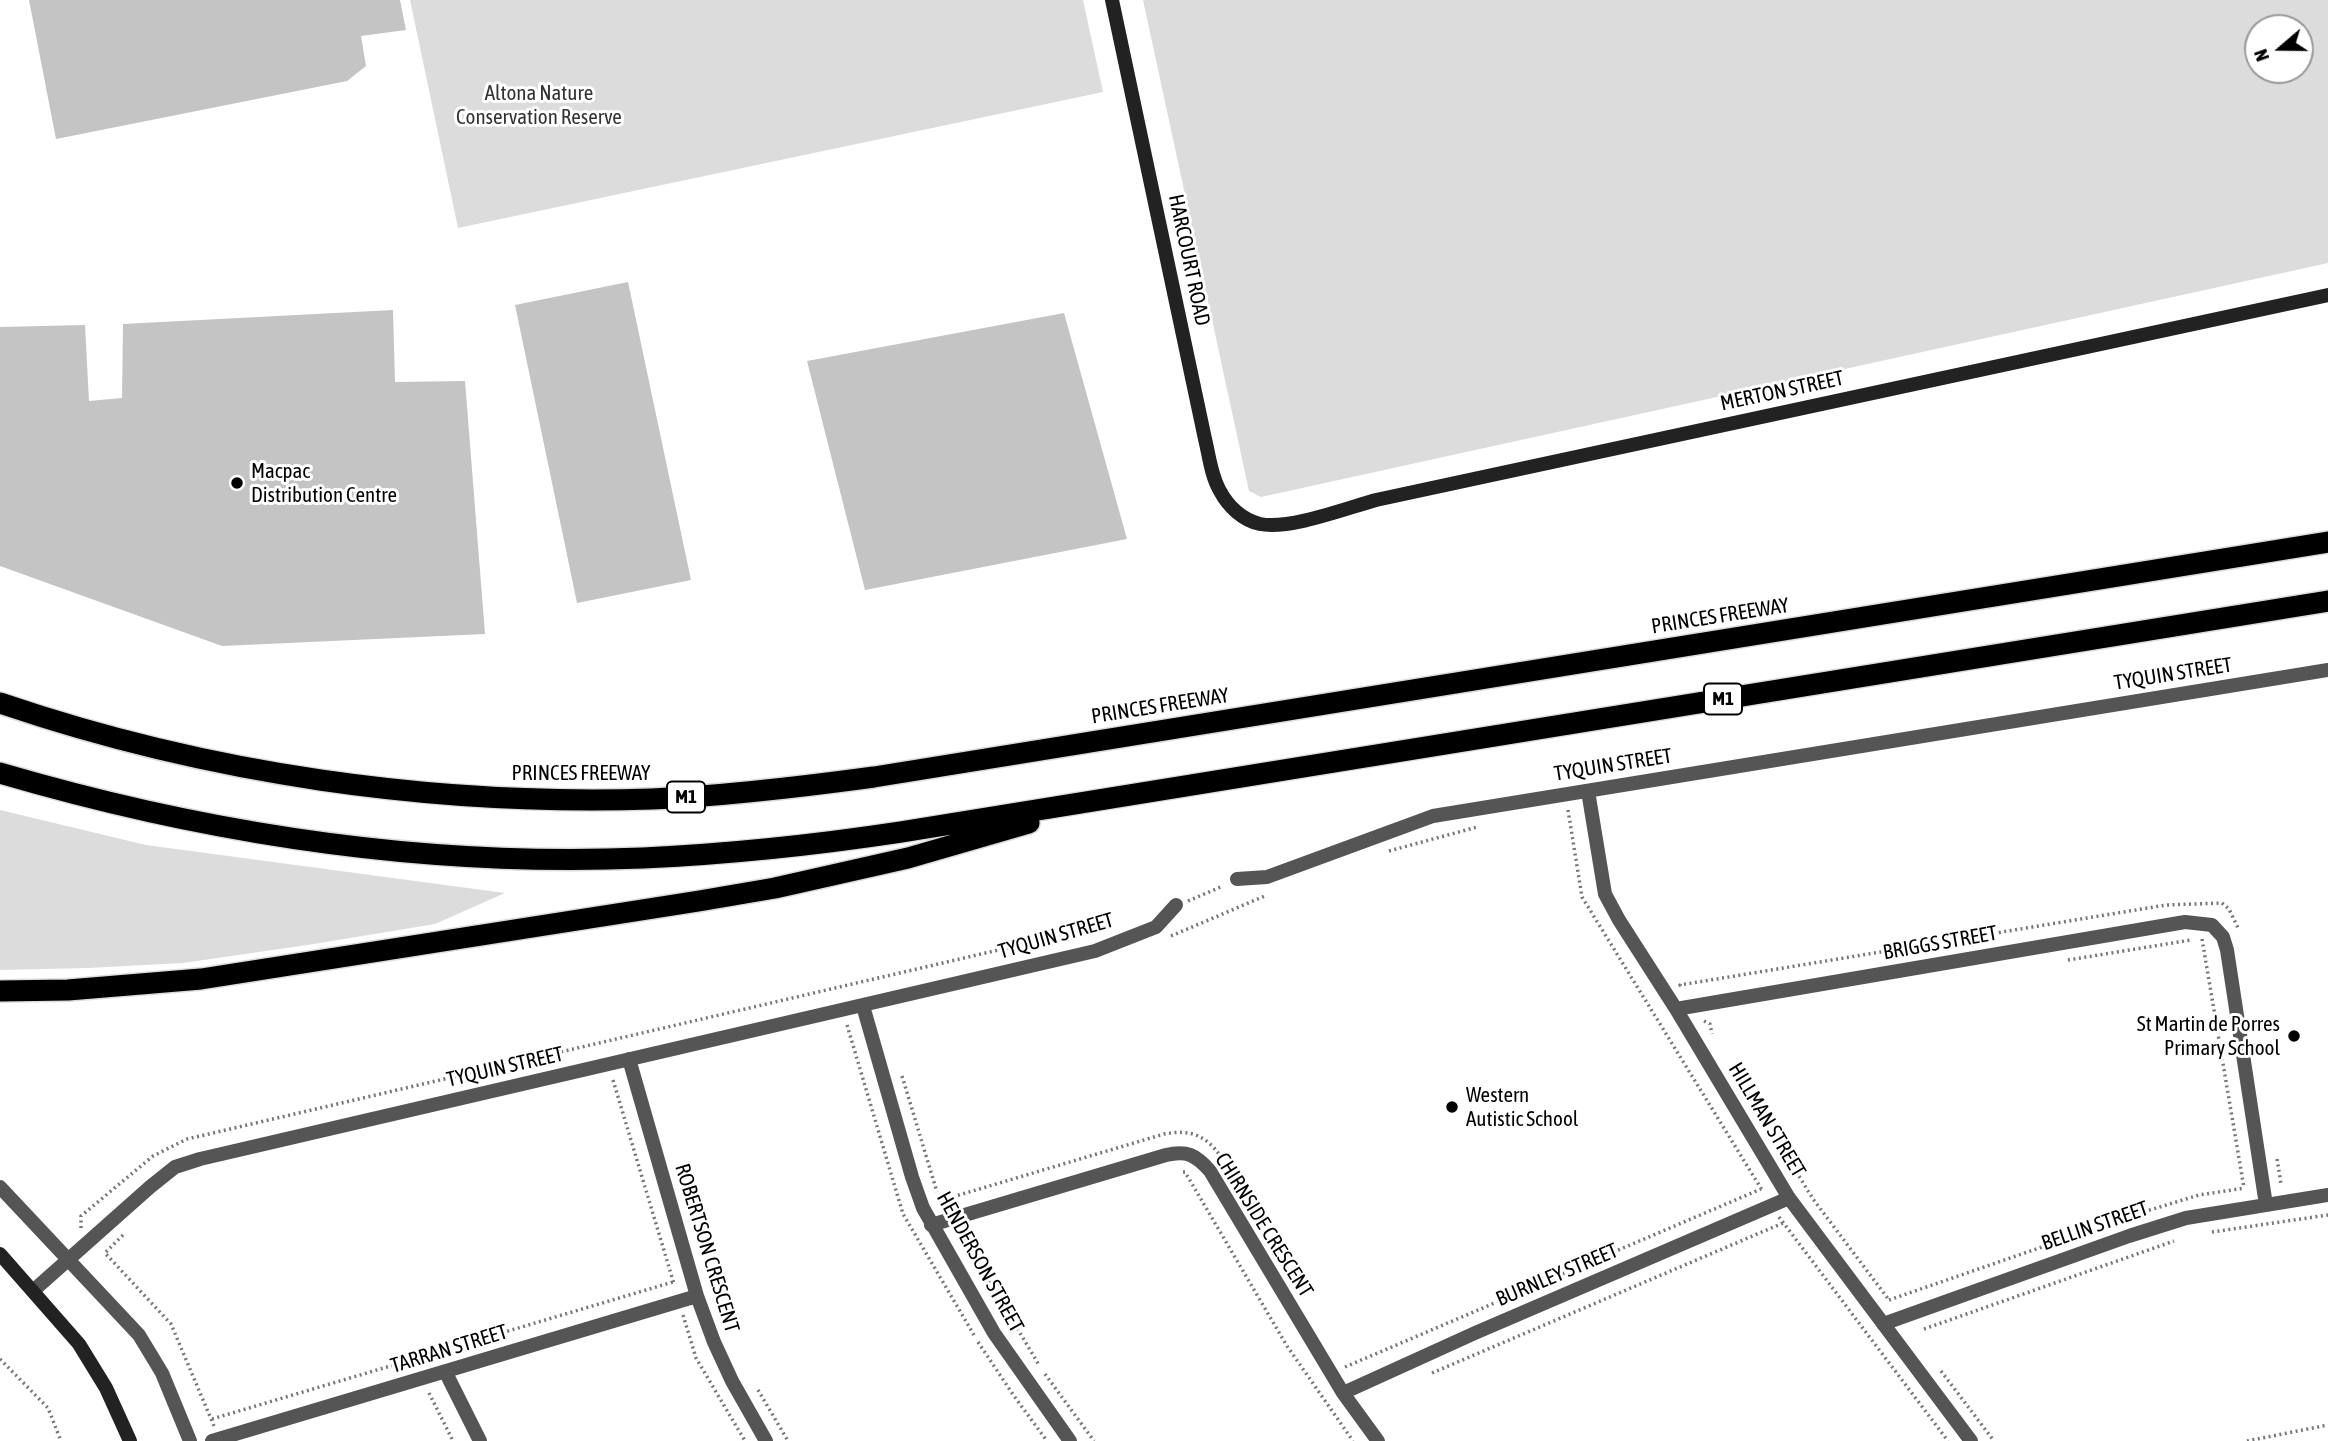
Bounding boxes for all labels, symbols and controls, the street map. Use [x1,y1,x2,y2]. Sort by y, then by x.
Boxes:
north arrow [2244,14,2314,84]
text: N [2249,46,2273,65]
park label: Altona Nature Conservation Reserve [456,80,622,130]
street label: HARCOURT ROAD [1163,192,1215,328]
street label: MERTON STREET [1718,366,1846,416]
place label: Macpac Distribution Centre [251,458,397,508]
marker: Macpac Distribution Centre [229,475,245,491]
street label: PRINCES FREEWAY [1649,593,1791,639]
street label: TYQUIN STREET [2112,652,2234,696]
street label: PRINCES FREEWAY [1089,683,1231,729]
road number: M1 [1704,684,1742,714]
street label: TYQUIN STREET [1552,743,1674,787]
street label: PRINCES FREEWAY [512,760,650,786]
road number: M1 [667,782,705,812]
street label: TYQUIN STREET [995,908,1117,964]
street label: BRIGGS STREET [1881,921,1999,965]
place label: St Martin de Porres Primary School [2137,1011,2280,1061]
marker: St Martin de Porres Primary School [2286,1028,2302,1044]
street label: TYQUIN STREET [444,1041,566,1093]
street label: HILLMAN STREET [1723,1058,1811,1182]
place label: Western Autistic School [1466,1082,1578,1132]
marker: Western Autistic School [1444,1099,1460,1115]
street label: CHIRNSIDE CRESCENT [1209,1148,1319,1302]
street label: ROBERTSON CRESCENT [669,1161,745,1335]
street label: HENDERSON STREET [931,1187,1029,1337]
street label: BELLIN STREET [2038,1196,2152,1256]
street label: BURNLEY STREET [1492,1238,1622,1312]
street label: TARRAN STREET [388,1319,510,1379]

